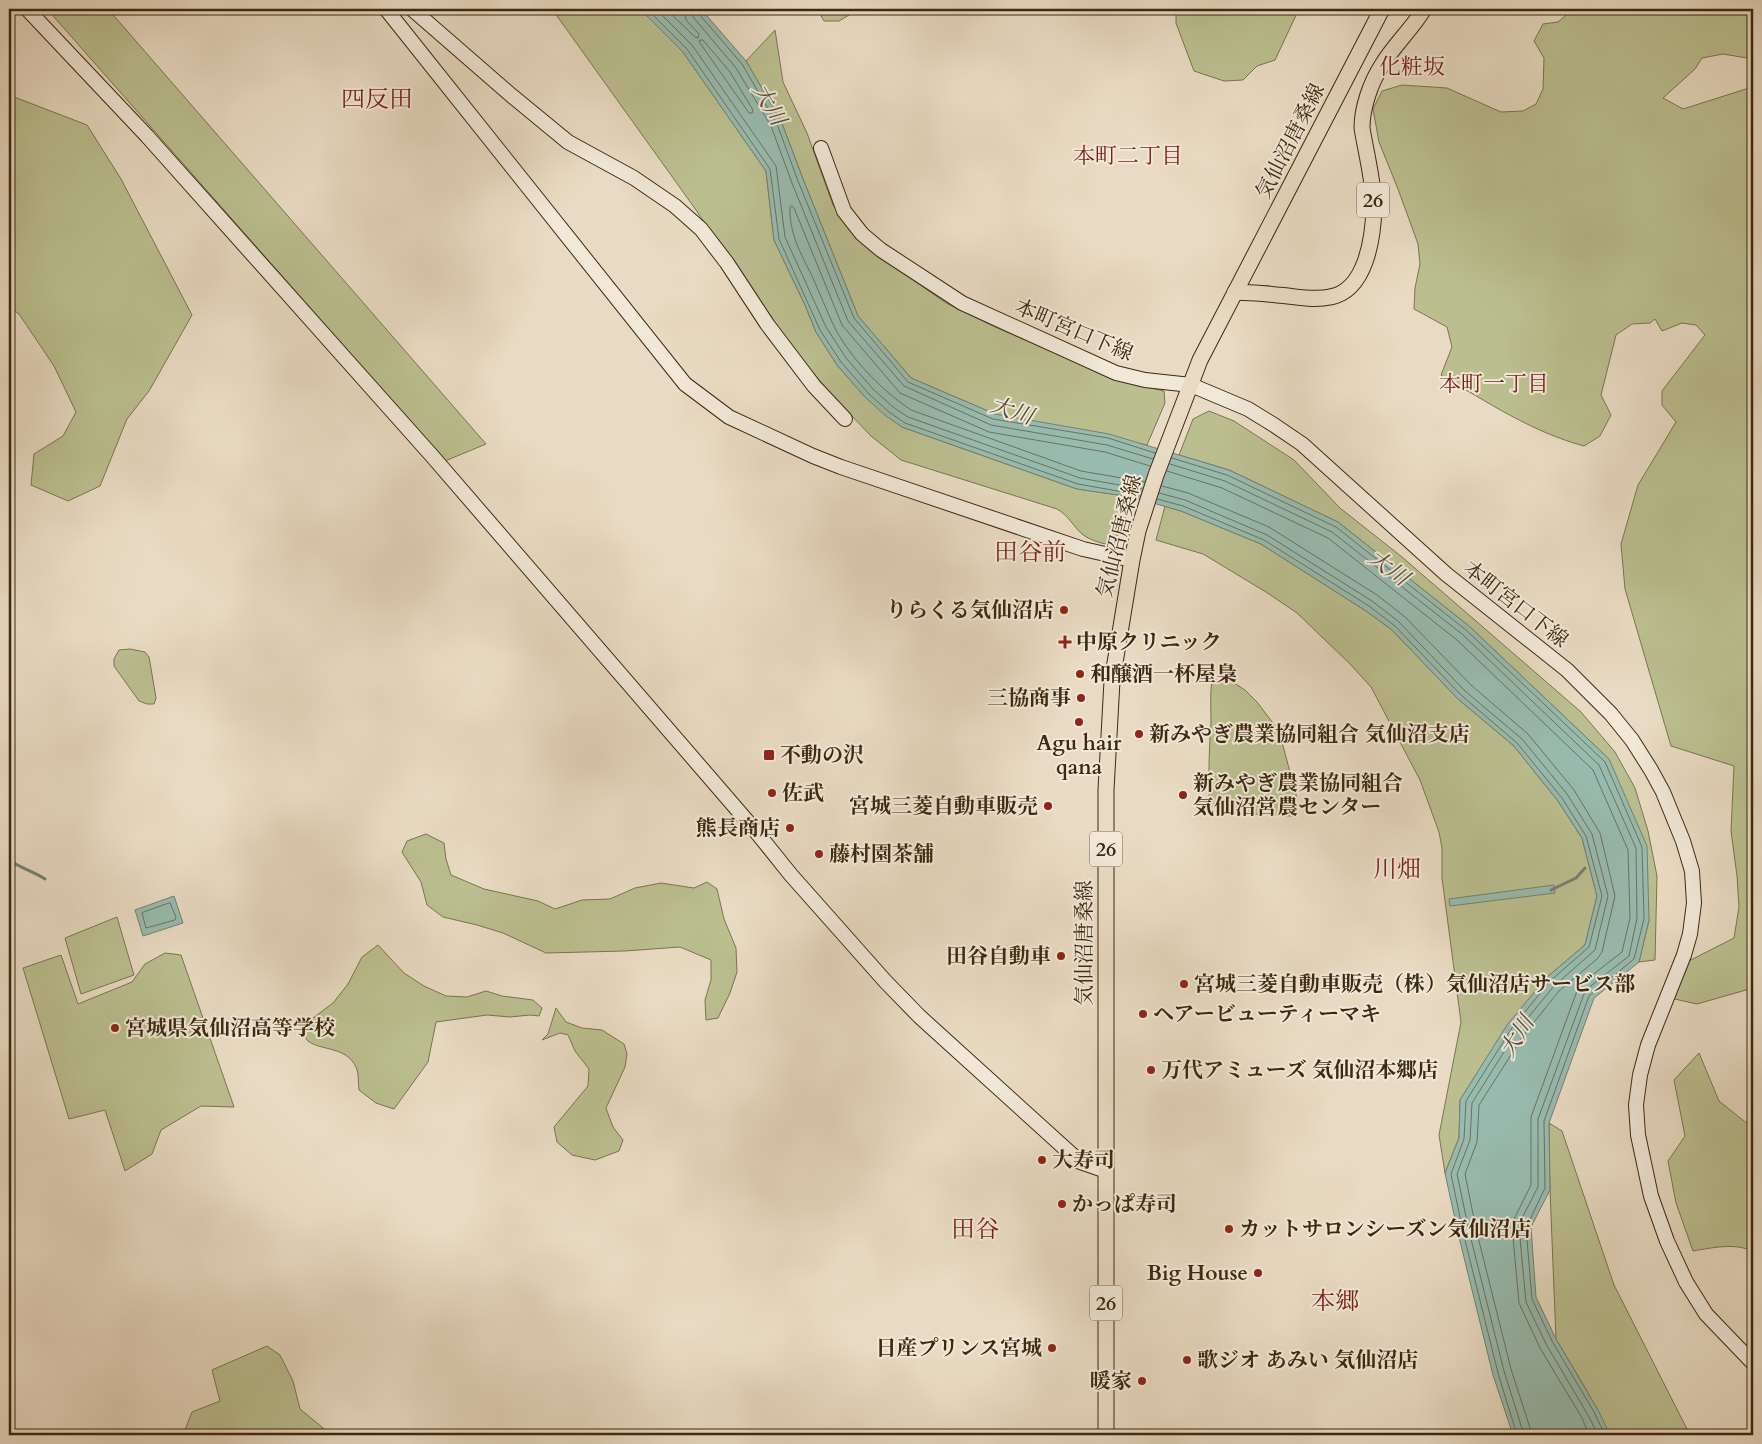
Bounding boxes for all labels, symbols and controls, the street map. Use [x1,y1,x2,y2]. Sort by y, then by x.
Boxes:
district label: 化粧坂 [1379,52,1445,82]
water label: 大川 [745,78,794,133]
street label: 気仙沼唐桑線 [1249,79,1332,204]
district label: 四反田 [341,83,413,116]
district label: 本町二丁目 [1073,141,1183,171]
road number: 26 [1357,182,1389,218]
street label: 本町宮口下線 [1010,292,1137,368]
district label: 本町一丁目 [1439,369,1549,399]
water label: 大川 [986,390,1039,433]
street label: 気仙沼唐桑線 [1090,471,1149,601]
district label: 田谷前 [994,536,1066,569]
water label: 大川 [1362,543,1417,594]
street label: 本町宮口下線 [1457,554,1574,655]
place label: りらくる気仙沼店 [886,596,1054,625]
marker: りらくる気仙沼店 [1058,604,1070,616]
place label: 中原クリニック [1076,628,1222,657]
marker: 中原クリニック [1058,635,1072,649]
place label: 和醸酒一杯屋梟 [1090,660,1237,689]
marker: 和醸酒一杯屋梟 [1074,668,1086,680]
place label: 三協商事 [987,684,1071,713]
marker: 三協商事 [1075,692,1087,704]
marker: Agu hair qana [1073,716,1085,728]
place label: 新みやぎ農業協同組合 気仙沼支店 [1149,720,1470,749]
marker: 新みやぎ農業協同組合 気仙沼支店 [1133,728,1145,740]
place label: Agu hair qana [1037,729,1122,782]
place label: 不動の沢 [780,741,864,770]
marker: 不動の沢 [762,748,776,762]
place label: 新みやぎ農業協同組合 気仙沼営農センター [1193,769,1403,822]
place label: 佐武 [782,779,824,808]
marker: 佐武 [766,787,778,799]
marker: 新みやぎ農業協同組合 気仙沼営農センター [1177,789,1189,801]
place label: 宮城三菱自動車販売 [849,792,1038,821]
marker: 宮城三菱自動車販売 [1042,800,1054,812]
place label: 熊長商店 [696,814,780,843]
marker: 熊長商店 [784,822,796,834]
road number: 26 [1090,832,1122,866]
place label: 藤村園茶舗 [829,840,934,869]
marker: 藤村園茶舗 [813,848,825,860]
district label: 川畑 [1373,853,1421,886]
street label: 気仙沼唐桑線 [1070,880,1099,1006]
place label: 田谷自動車 [946,942,1051,971]
marker: 田谷自動車 [1055,950,1067,962]
place label: 宮城三菱自動車販売（株）気仙沼店サービス部 [1194,970,1635,999]
marker: 宮城三菱自動車販売（株）気仙沼店サービス部 [1178,978,1190,990]
place label: ヘアービューティーマキ [1153,1000,1381,1029]
marker: ヘアービューティーマキ [1137,1008,1149,1020]
water label: 大川 [1492,1008,1542,1063]
place label: 宮城県気仙沼高等学校 [125,1014,335,1043]
marker: 宮城県気仙沼高等学校 [109,1022,121,1034]
place label: 万代アミューズ 気仙沼本郷店 [1161,1056,1438,1085]
marker: 万代アミューズ 気仙沼本郷店 [1145,1064,1157,1076]
place label: 大寿司 [1052,1146,1115,1175]
marker: 大寿司 [1036,1154,1048,1166]
place label: かっぱ寿司 [1072,1190,1177,1219]
marker: かっぱ寿司 [1056,1198,1068,1210]
district label: 田谷 [951,1213,999,1246]
place label: カットサロンシーズン気仙沼店 [1239,1215,1531,1244]
marker: カットサロンシーズン気仙沼店 [1223,1223,1235,1235]
place label: Big House [1147,1259,1248,1288]
marker: Big House [1252,1267,1264,1279]
district label: 本郷 [1311,1285,1359,1318]
road number: 26 [1090,1286,1122,1320]
place label: 日産プリンス宮城 [875,1334,1042,1363]
marker: 日産プリンス宮城 [1046,1342,1058,1354]
place label: 歌ジオ あみい 気仙沼店 [1197,1346,1418,1375]
marker: 歌ジオ あみい 気仙沼店 [1181,1354,1193,1366]
place label: 暖家 [1090,1367,1132,1396]
marker: 暖家 [1136,1375,1148,1387]

